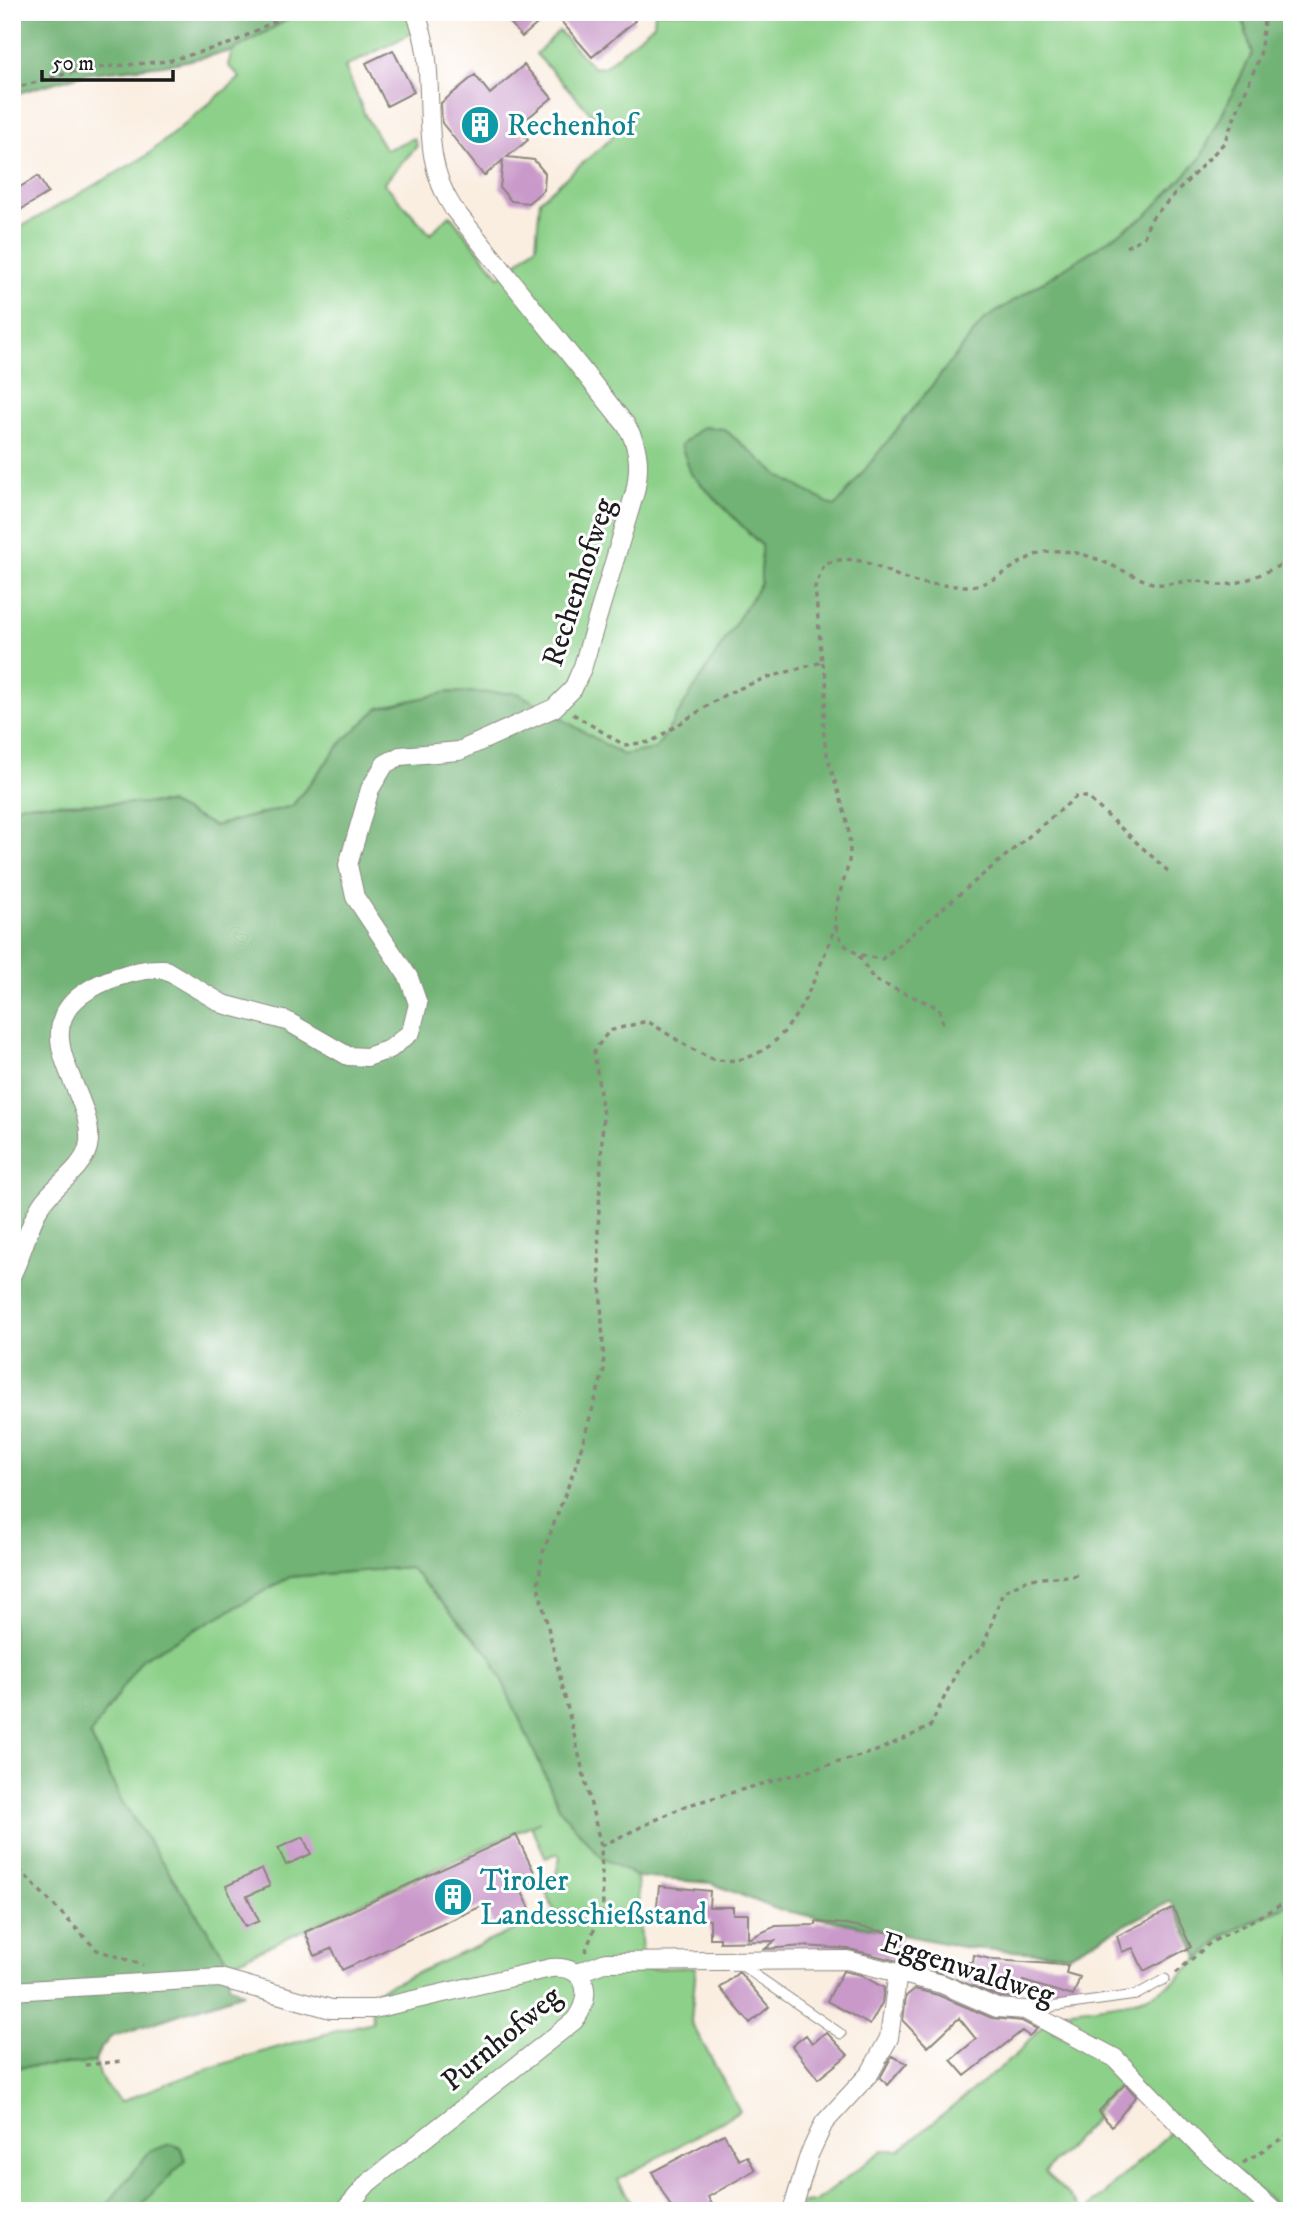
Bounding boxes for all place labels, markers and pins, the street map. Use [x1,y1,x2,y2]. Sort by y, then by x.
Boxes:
building icon: Rechenhof [459,104,501,146]
place label: Rechenhof [507,108,640,145]
place label: Tiroler Landesschießstand [480,1863,707,1934]
building icon: Tiroler Landesschießstand [432,1876,474,1918]

